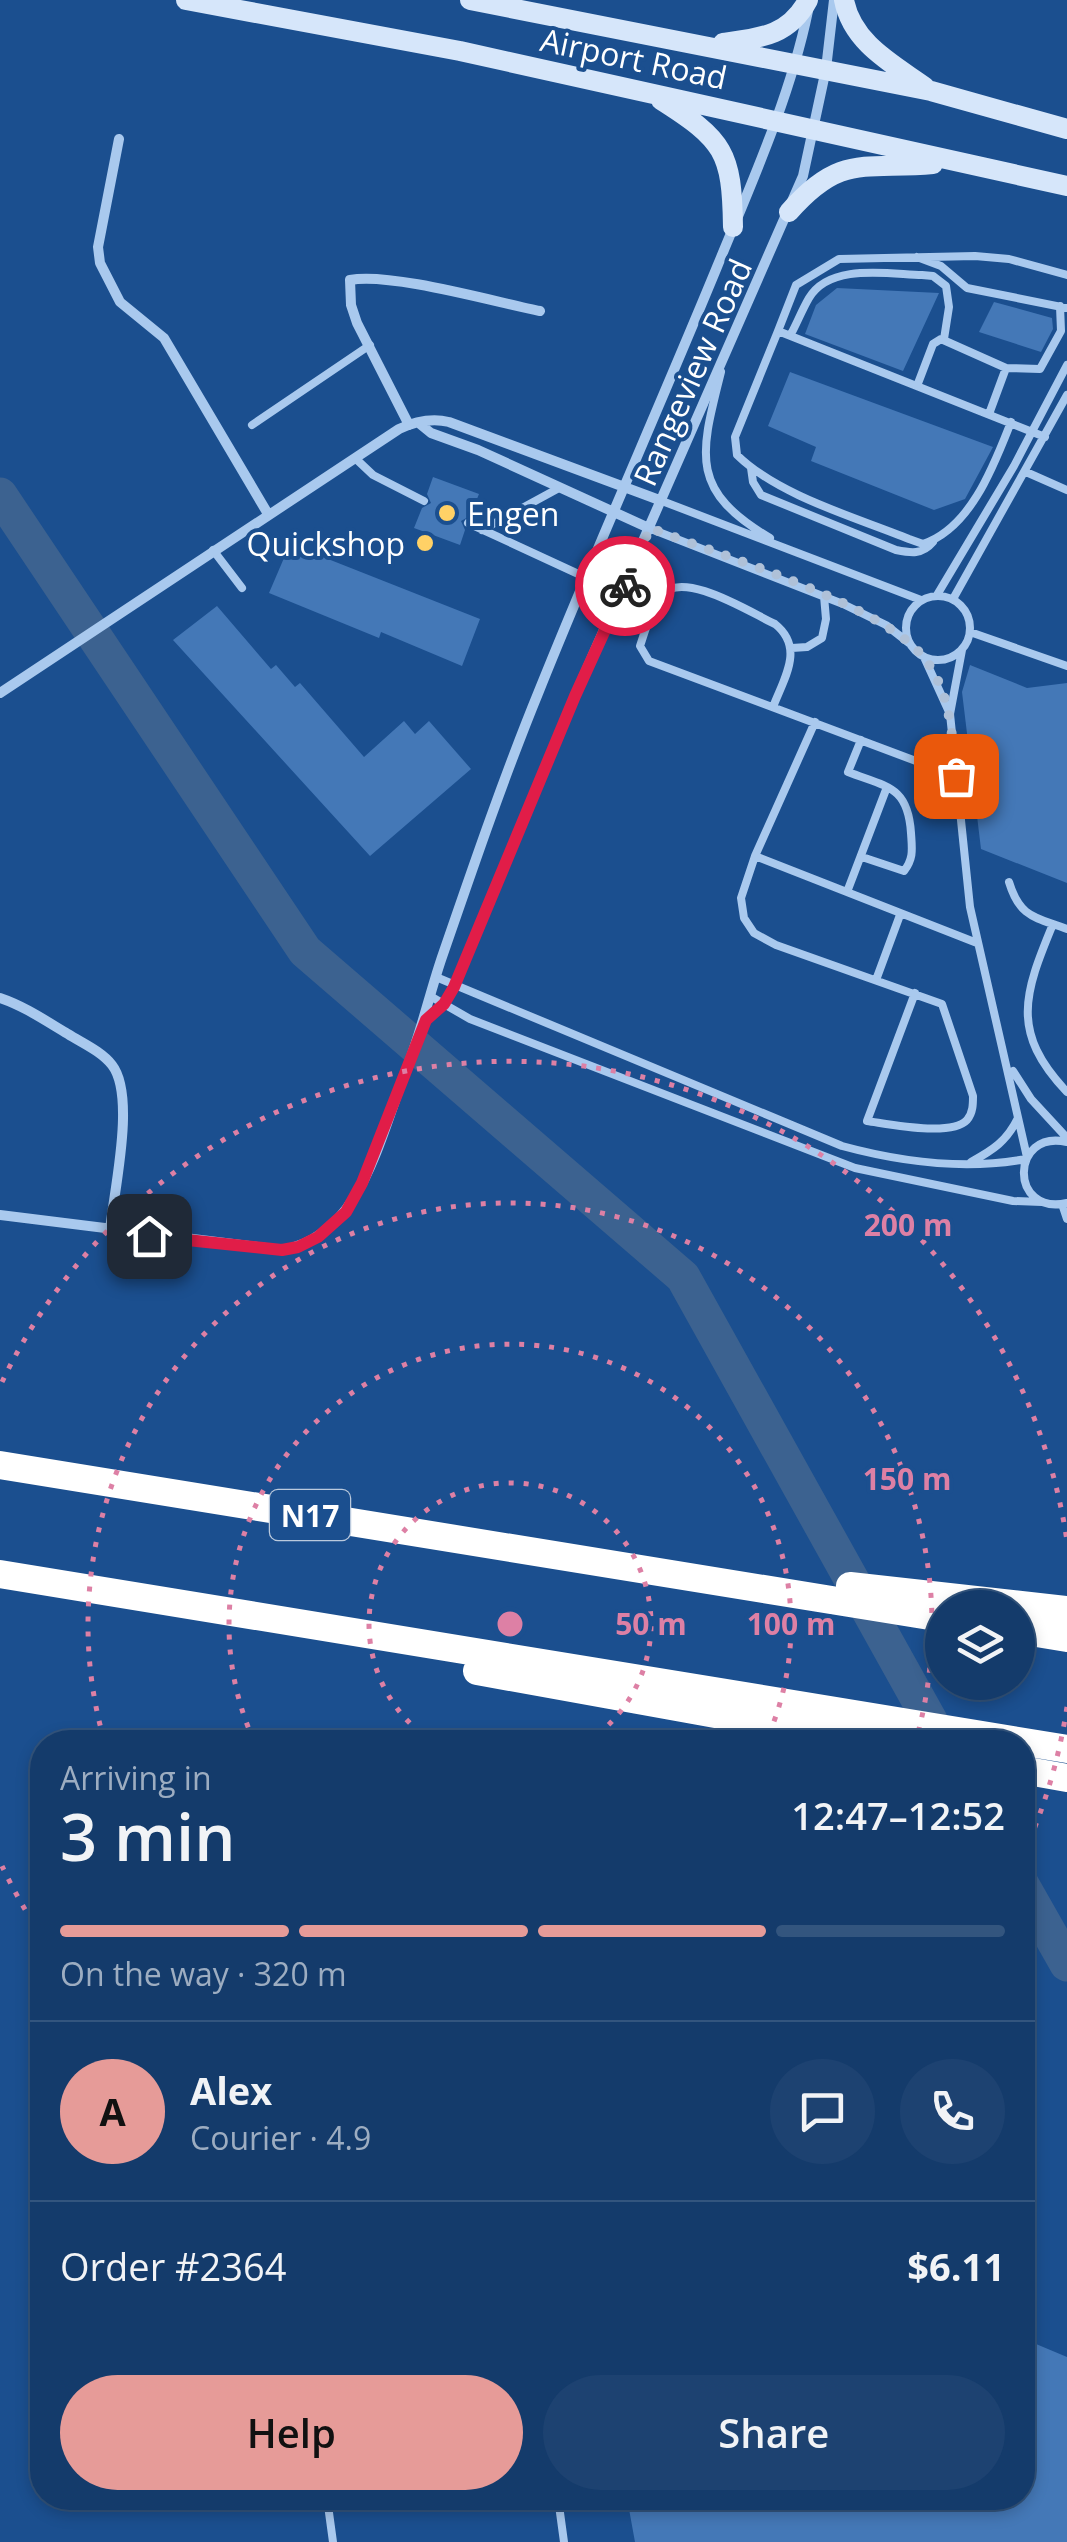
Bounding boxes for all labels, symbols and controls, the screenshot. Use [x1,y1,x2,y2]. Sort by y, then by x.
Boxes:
street label: Airport Road [537,17,731,99]
street label: Rangeview Road [623,252,761,492]
place label: Engen [467,492,559,535]
marker: Engen [436,502,458,524]
place label: Quickshop [247,522,405,565]
marker: Quickshop [414,532,436,554]
courier [575,536,675,636]
icon: bike [598,559,653,614]
pin [914,734,999,819]
icon: bag [929,749,984,804]
pin [107,1194,192,1279]
text: 200 m [864,1204,952,1245]
icon: home [122,1209,177,1264]
text: 150 m [863,1458,951,1499]
road number: N17 [270,1490,350,1540]
map controls [925,1590,1035,1700]
button: layers [925,1590,1035,1700]
text: 50 m [615,1603,687,1644]
text: 100 m [747,1603,835,1644]
centre of rings [492,1606,528,1642]
text: Arriving in [60,1756,212,1799]
text: 12:47–12:52 [791,1789,1005,1841]
text: 3 min [60,1792,235,1880]
text: On the way · 320 m [60,1952,347,1995]
button: chat [770,2059,875,2164]
button: phone [900,2059,1005,2164]
text: Alex [190,2064,272,2116]
text: A [99,2085,126,2137]
text: Courier · 4.9 [190,2116,371,2159]
text: Order #2364 [60,2240,287,2292]
text: $6.11 [907,2240,1005,2292]
button: Help [60,2375,523,2490]
button: Share [543,2375,1005,2490]

